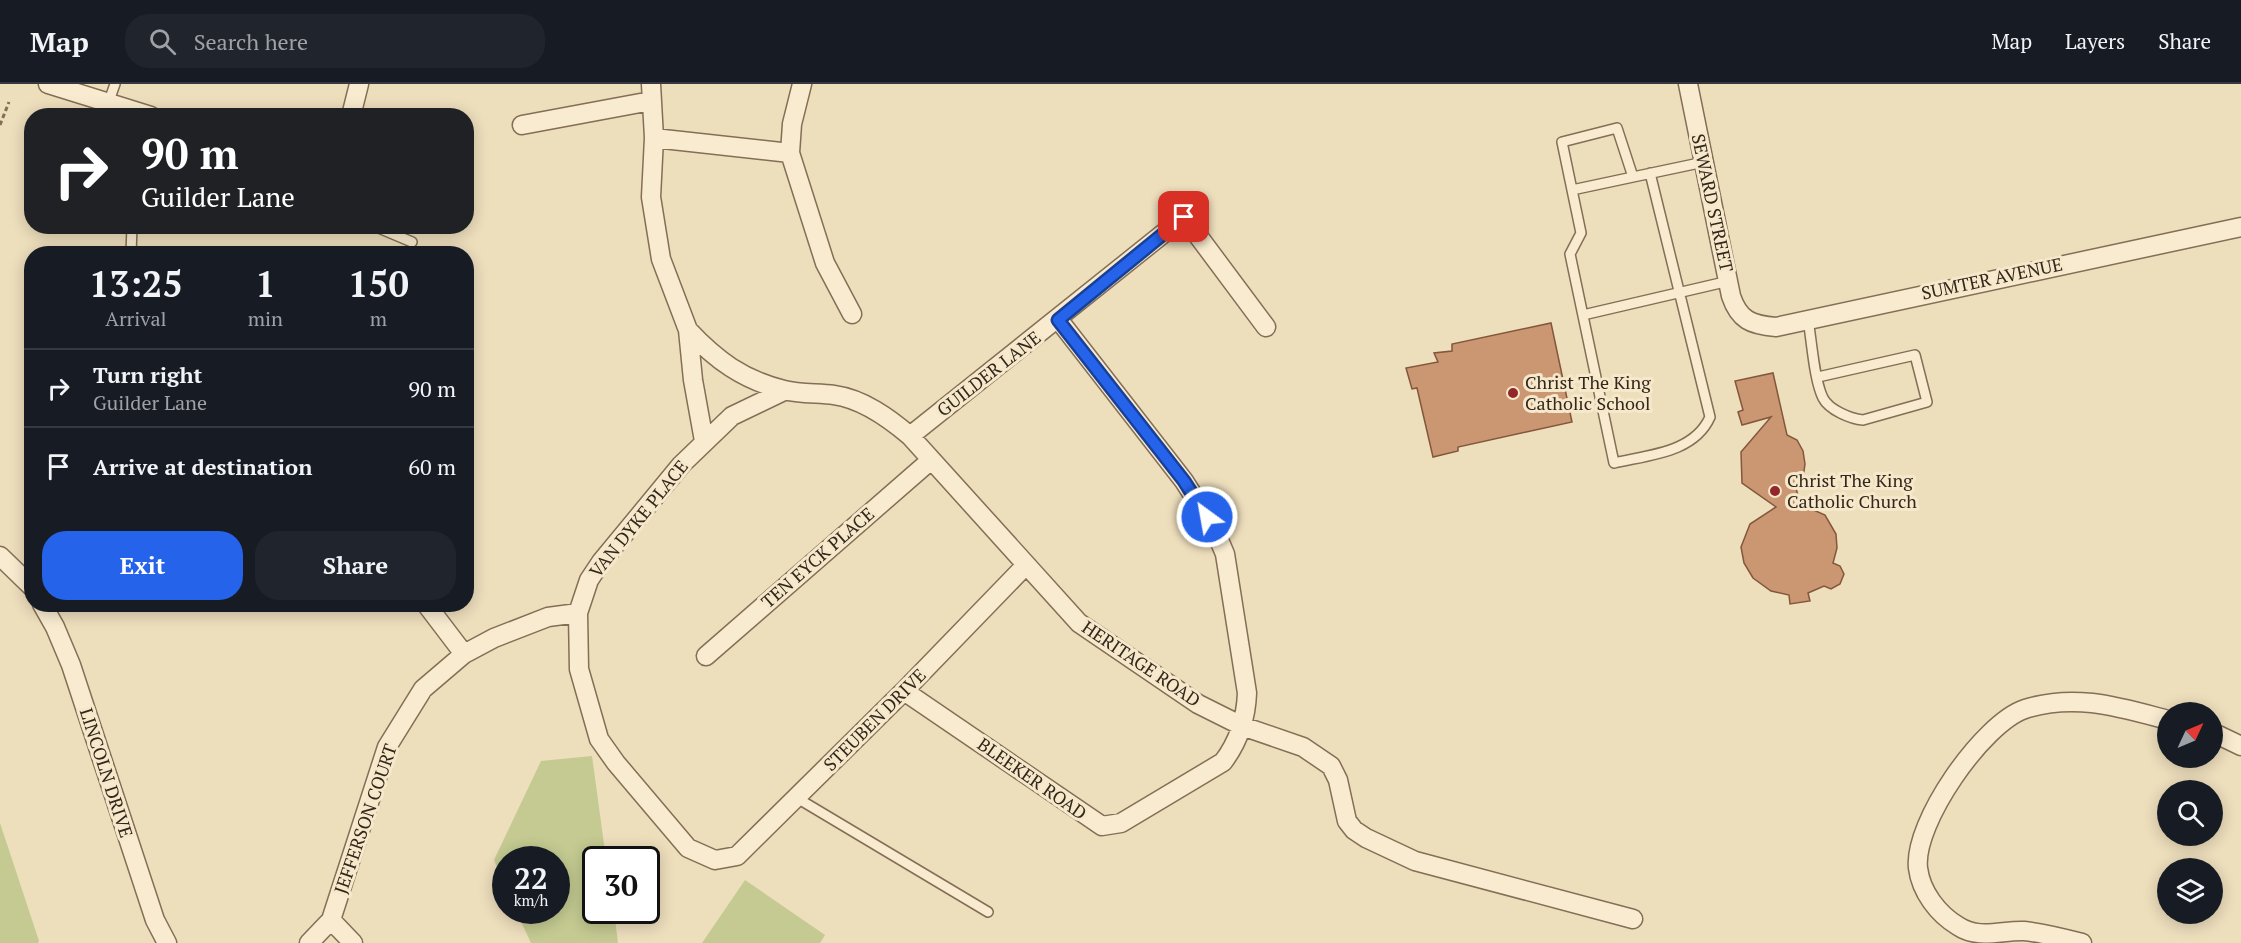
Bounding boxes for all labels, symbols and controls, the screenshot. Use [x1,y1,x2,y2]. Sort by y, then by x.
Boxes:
search box [125,14,545,68]
text: Map [30,23,89,60]
icon: search [146,25,179,58]
text: Search here [194,27,308,56]
text: Map [1991,27,2032,55]
text: Layers [2065,27,2125,55]
text: Share [2158,27,2211,55]
text: 90 m [141,125,239,181]
icon: right [42,132,120,210]
street label: SEWARD STREET [1687,132,1739,274]
text: Guilder Lane [141,179,295,215]
pin [1158,191,1209,242]
icon: arrive [1167,200,1200,233]
street label: SUMTER AVENUE [1919,251,2064,305]
text: 13:25 [89,260,183,307]
text: 1 [255,260,276,307]
text: 150 [348,260,409,307]
text: Arrival [105,305,167,332]
text: min [248,305,283,332]
text: m [370,305,387,332]
street label: GUILDER LANE [932,325,1045,421]
text: Turn right [93,360,202,389]
place label: Christ The King Catholic School [1525,370,1651,415]
icon: right [42,372,75,405]
text: 90 m [408,374,456,403]
marker: Christ The King Catholic School [1506,386,1520,400]
text: Guilder Lane [93,389,207,416]
icon: arrive [42,450,75,483]
text: Arrive at destination [93,452,312,481]
text: 60 m [408,452,456,481]
street label: VAN DYKE PLACE [583,455,693,582]
place label: Christ The King Catholic Church [1787,468,1917,513]
marker: Christ The King Catholic Church [1768,484,1782,498]
position arrow [1175,485,1239,549]
street label: TEN EYCK PLACE [756,502,879,613]
button: Exit [42,531,243,600]
button: Share [255,531,456,600]
street label: HERITAGE ROAD [1078,615,1205,712]
street label: STEUBEN DRIVE [818,663,931,776]
north arrow [2157,702,2223,768]
map controls [2157,702,2223,924]
street label: LINCOLN DRIVE [75,705,139,840]
street label: BLEEKER ROAD [973,732,1092,825]
street label: JEFFERSON COURT [328,741,402,897]
button: search [2157,780,2223,846]
speed limit sign: 30 [582,846,660,924]
text: 22 [514,858,548,898]
button: layers [2157,858,2223,924]
text: km/h [514,890,548,910]

